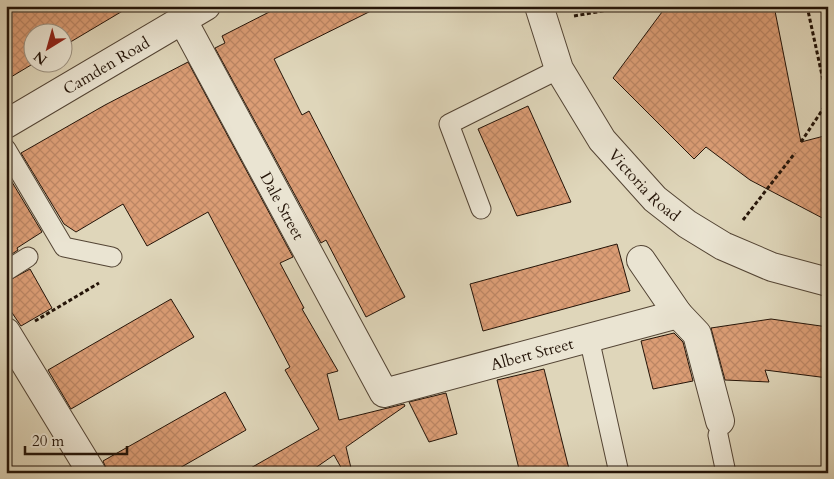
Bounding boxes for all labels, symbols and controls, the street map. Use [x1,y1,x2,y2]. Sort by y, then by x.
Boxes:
north arrow [22,22,72,72]
street label: Camden Road [59,32,154,100]
text: N [30,47,51,69]
street label: Victoria Road [603,144,685,227]
street label: Dale Street [255,168,309,244]
street label: Albert Street [488,333,576,376]
scale bar [25,424,128,456]
text: 20 m [32,431,64,451]

